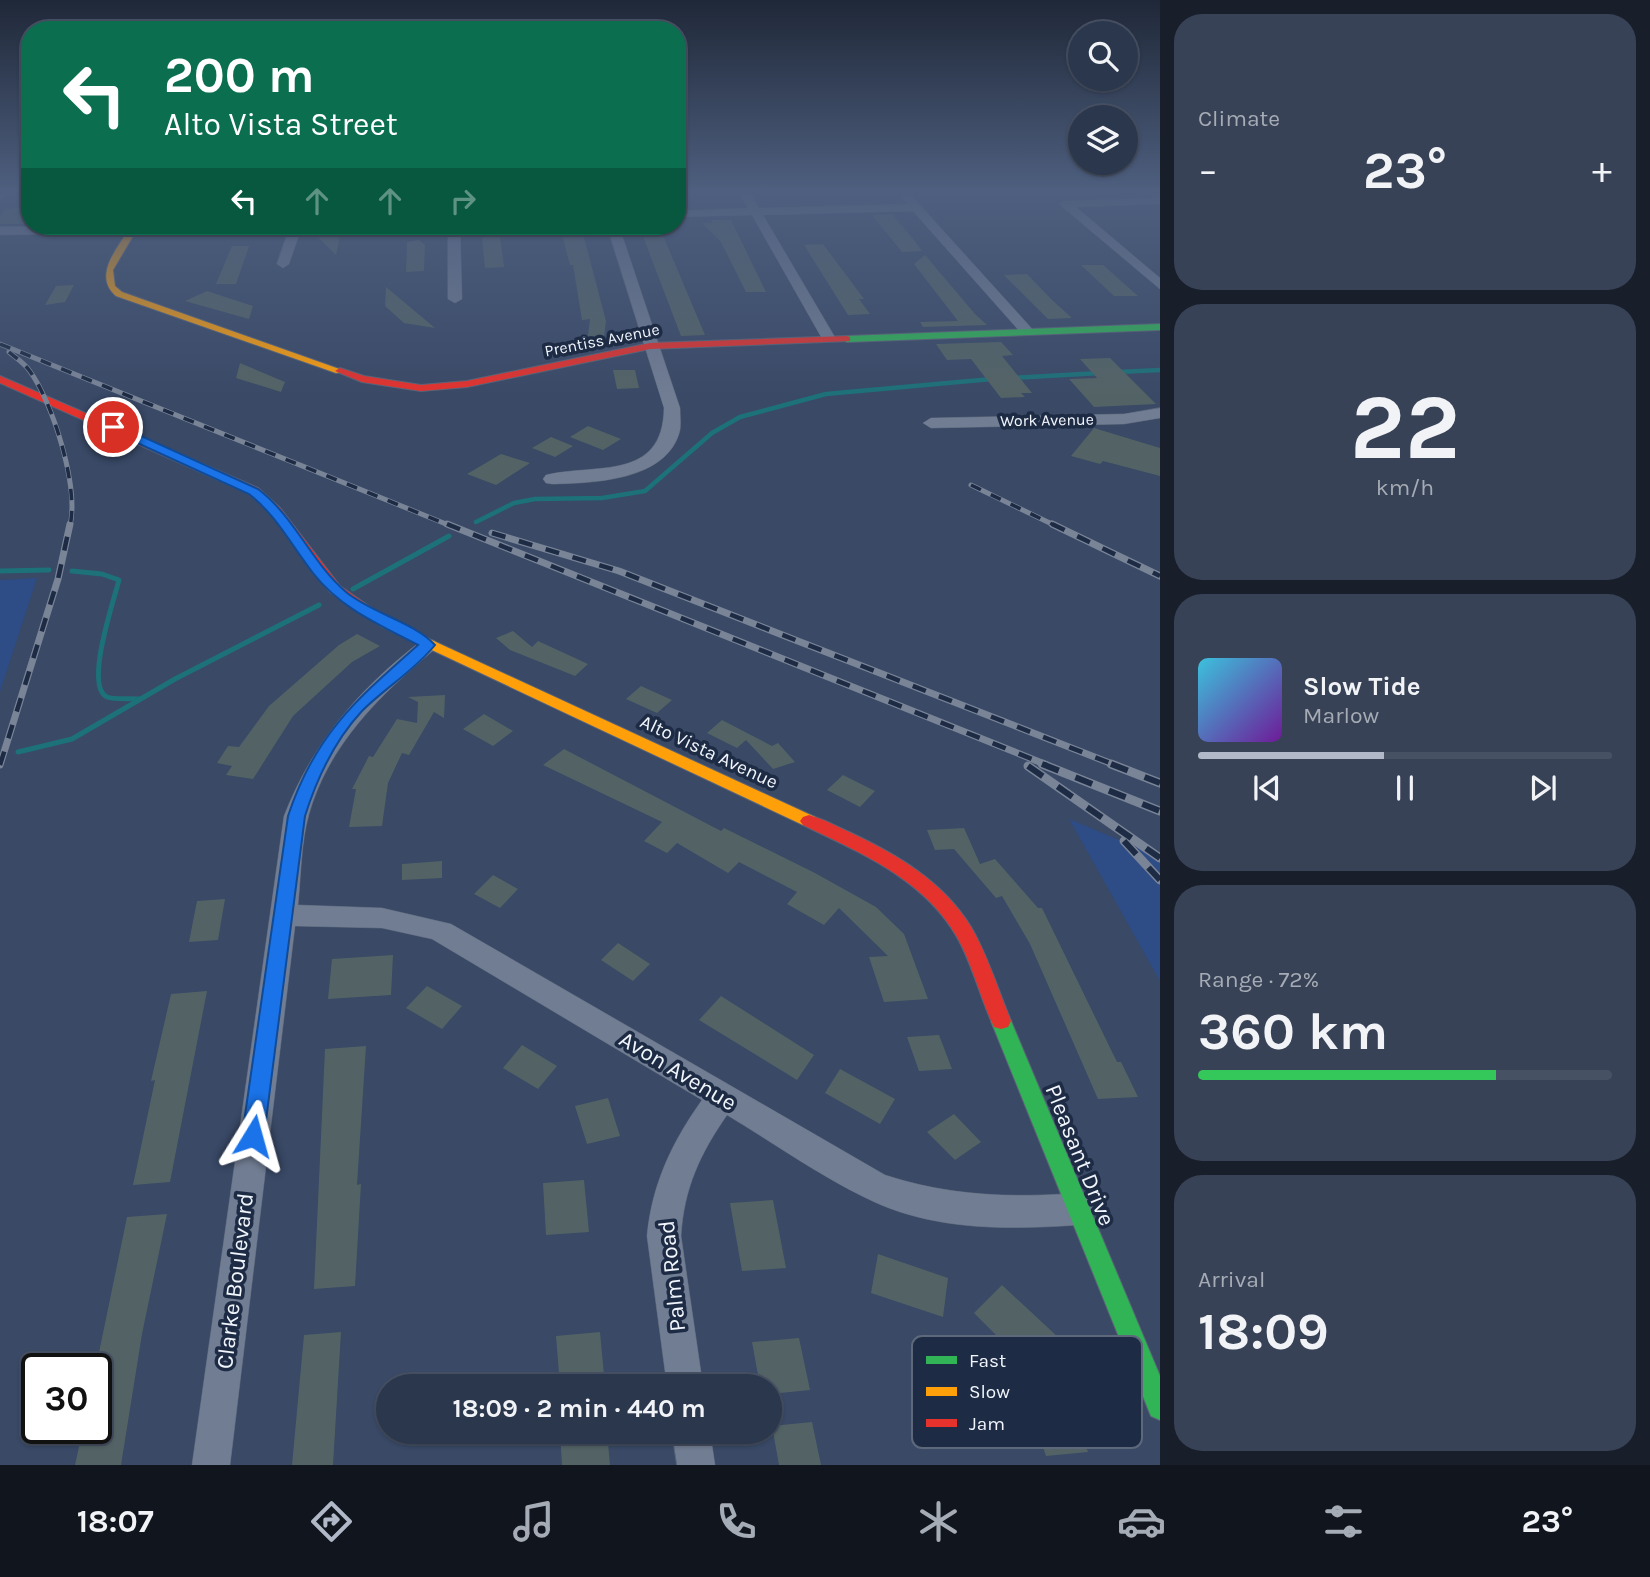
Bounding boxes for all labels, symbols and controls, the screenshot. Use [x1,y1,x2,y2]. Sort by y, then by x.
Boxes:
map controls [1068,21,1138,175]
button: search [1068,21,1138,91]
text: 200 m [164,47,315,104]
icon: left [49,49,140,140]
button: layers [1068,105,1138,175]
text: Climate [1198,105,1280,132]
text: Alto Vista Street [164,106,398,143]
text: 23° [1363,140,1447,201]
text: − [1198,148,1218,193]
text: + [1592,148,1612,193]
icon: left [225,182,263,220]
icon: ahead [298,182,336,220]
icon: ahead [371,182,409,220]
icon: right [444,182,482,220]
street label: Prentiss Avenue [543,320,661,360]
text: 22 [1350,375,1460,481]
pin [83,397,143,457]
icon: arrive [94,408,132,446]
street label: Work Avenue [1000,410,1094,430]
text: km/h [1376,474,1434,501]
text: Slow Tide [1303,671,1421,702]
text: Marlow [1303,702,1379,729]
street label: Alto Vista Avenue [637,710,781,794]
icon: previous [1248,769,1286,807]
icon: pause [1386,769,1424,807]
icon: next [1524,769,1562,807]
text: Range · 72% [1198,966,1319,993]
text: 360 km [1198,1001,1388,1062]
street label: Avon Avenue [615,1025,741,1117]
street label: Pleasant Drive [1039,1080,1121,1230]
position arrow [216,1099,290,1173]
street label: Clarke Boulevard [211,1192,259,1370]
street label: Palm Road [653,1219,691,1333]
text: Arrival [1198,1266,1265,1293]
text: 18:09 [1198,1301,1329,1362]
legend [912,1336,1142,1448]
text: Fast [969,1350,1006,1372]
speed limit sign: 30 [21,1353,112,1444]
text: Slow [969,1381,1010,1403]
text: 18:09 · 2 min · 440 m [452,1393,706,1424]
text: Jam [969,1413,1005,1435]
icon: directions [307,1497,356,1546]
icon: music [509,1497,558,1546]
icon: phone [712,1497,761,1546]
icon: climate [914,1497,963,1546]
icon: car [1117,1497,1166,1546]
icon: filters [1319,1497,1368,1546]
text: 18:07 [77,1503,154,1540]
text: 23° [1522,1503,1573,1540]

